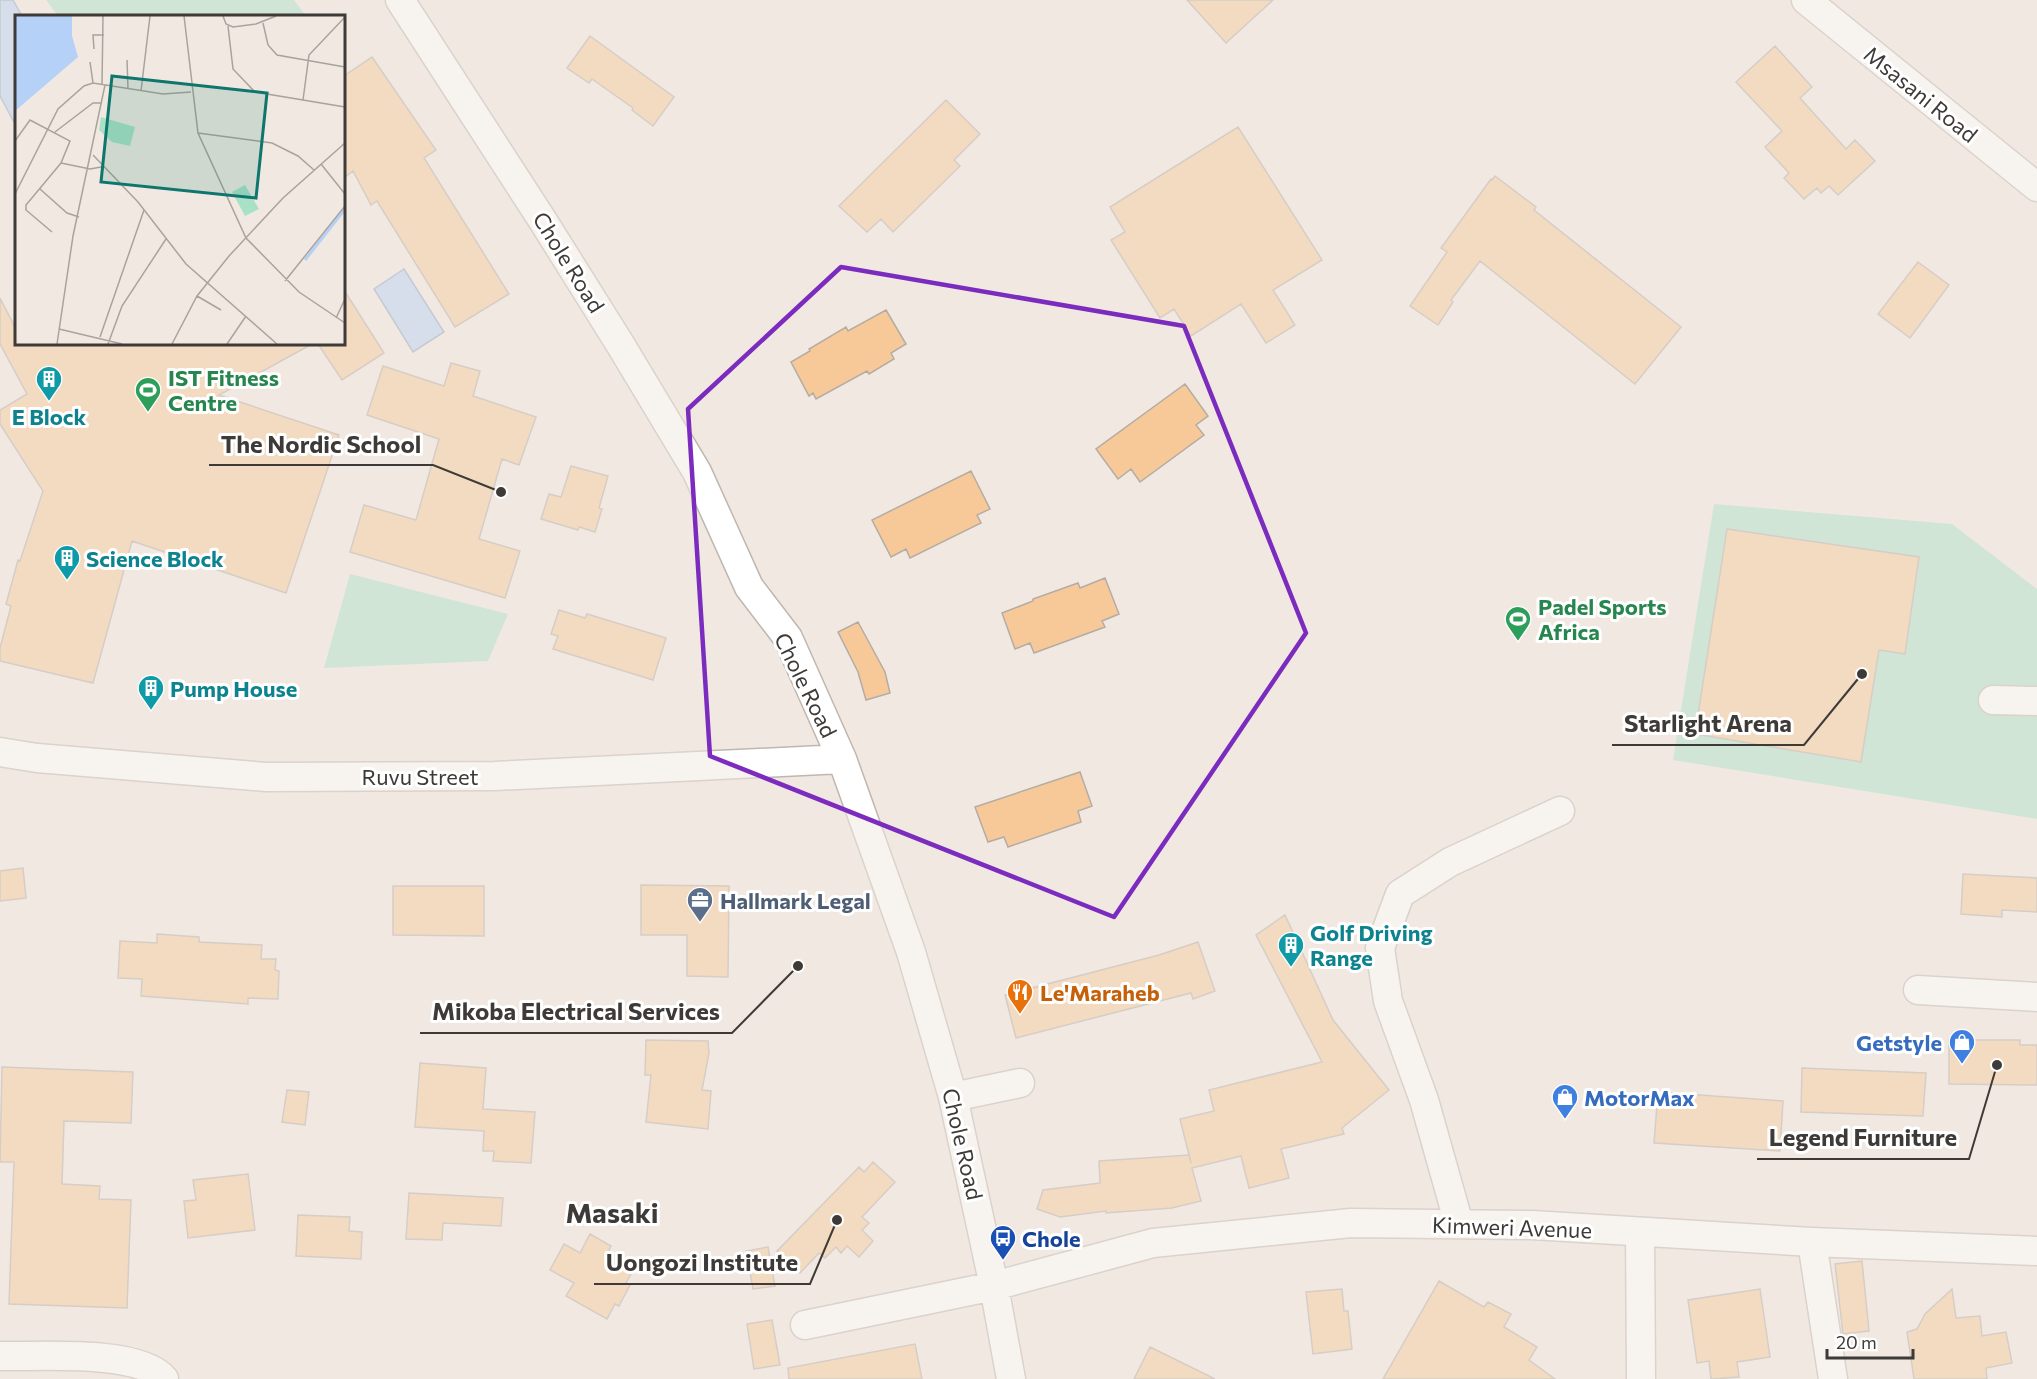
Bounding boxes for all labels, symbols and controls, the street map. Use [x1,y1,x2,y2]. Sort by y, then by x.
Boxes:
inset map [15,15,345,345]
street label: Msasani Road [1859,40,1983,148]
street label: Chole Road [527,207,611,317]
building icon: E Block [34,364,64,402]
place label: IST Fitness Centre [168,364,279,416]
sports icon: IST Fitness Centre [133,375,163,413]
place label: E Block [12,403,87,430]
callout: The Nordic School [209,423,433,465]
text: The Nordic School [221,429,421,458]
building icon: Science Block [52,543,82,581]
place label: Science Block [86,545,224,572]
place label: Padel Sports Africa [1538,593,1667,645]
sports icon: Padel Sports Africa [1503,604,1533,642]
street label: Chole Road [769,628,843,742]
building icon: Pump House [136,673,166,711]
place label: Pump House [170,675,297,702]
callout: Starlight Arena [1612,703,1804,745]
text: Starlight Arena [1624,708,1792,737]
street label: Ruvu Street [362,763,478,790]
office icon: Hallmark Legal [685,885,715,923]
place label: Hallmark Legal [720,887,871,914]
place label: Golf Driving Range [1310,919,1433,971]
building icon: Golf Driving Range [1276,930,1306,968]
restaurant icon: Le'Maraheb [1005,977,1035,1015]
place label: Le'Maraheb [1040,979,1160,1006]
callout: Mikoba Electrical Services [420,991,732,1033]
text: Mikoba Electrical Services [432,996,720,1025]
shop icon: Getstyle [1947,1027,1977,1065]
place label: Getstyle [1856,1029,1942,1056]
shop icon: MotorMax [1550,1082,1580,1120]
place label: MotorMax [1584,1084,1695,1111]
street label: Chole Road [937,1086,989,1202]
callout: Legend Furniture [1757,1117,1969,1159]
text: Legend Furniture [1769,1122,1957,1151]
district label: Masaki [565,1195,659,1229]
street label: Kimweri Avenue [1431,1211,1593,1243]
bus stop icon: Chole [988,1223,1018,1261]
place label: Chole [1022,1225,1081,1252]
callout: Uongozi Institute [594,1242,810,1284]
text: Uongozi Institute [606,1247,798,1276]
scale bar [1827,1322,1912,1360]
text: 20 m [1836,1331,1877,1353]

